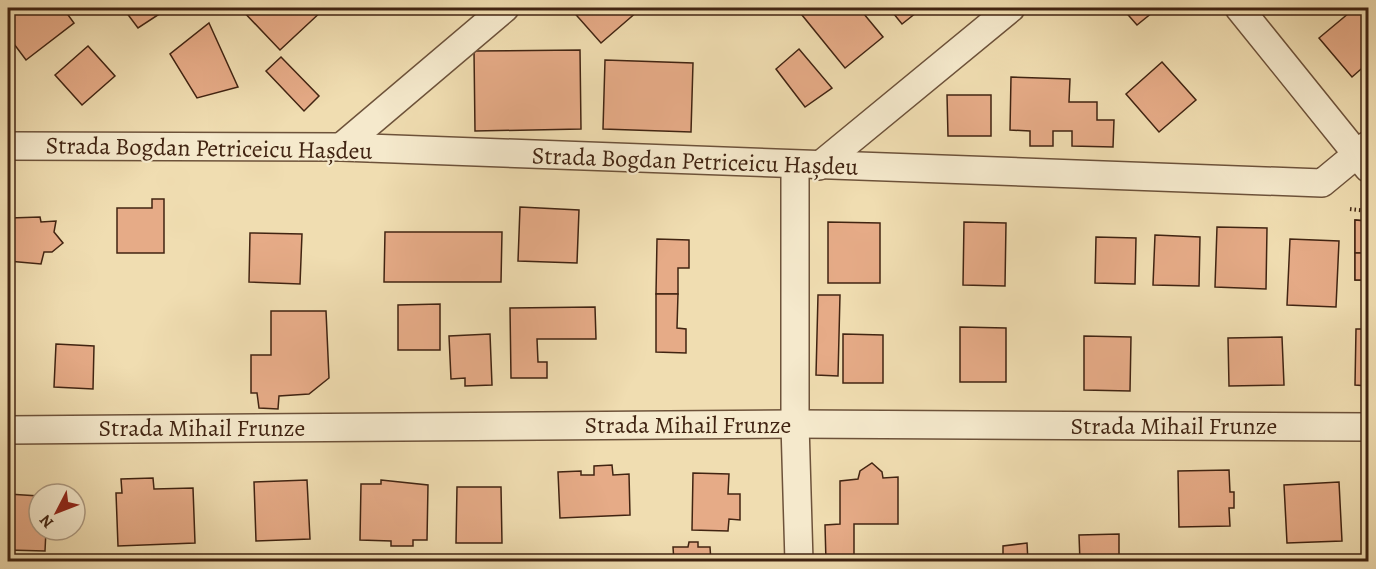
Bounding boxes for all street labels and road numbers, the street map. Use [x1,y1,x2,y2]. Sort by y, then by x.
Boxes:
street label: Strada Bogdan Petriceicu Hașdeu [45,129,373,167]
street label: Strada Bogdan Petriceicu Hașdeu [531,139,859,183]
street label: Strada Mihail Frunze [585,409,791,441]
street label: Strada Mihail Frunze [1071,410,1277,442]
street label: Strada Mihail Frunze [99,412,305,444]

